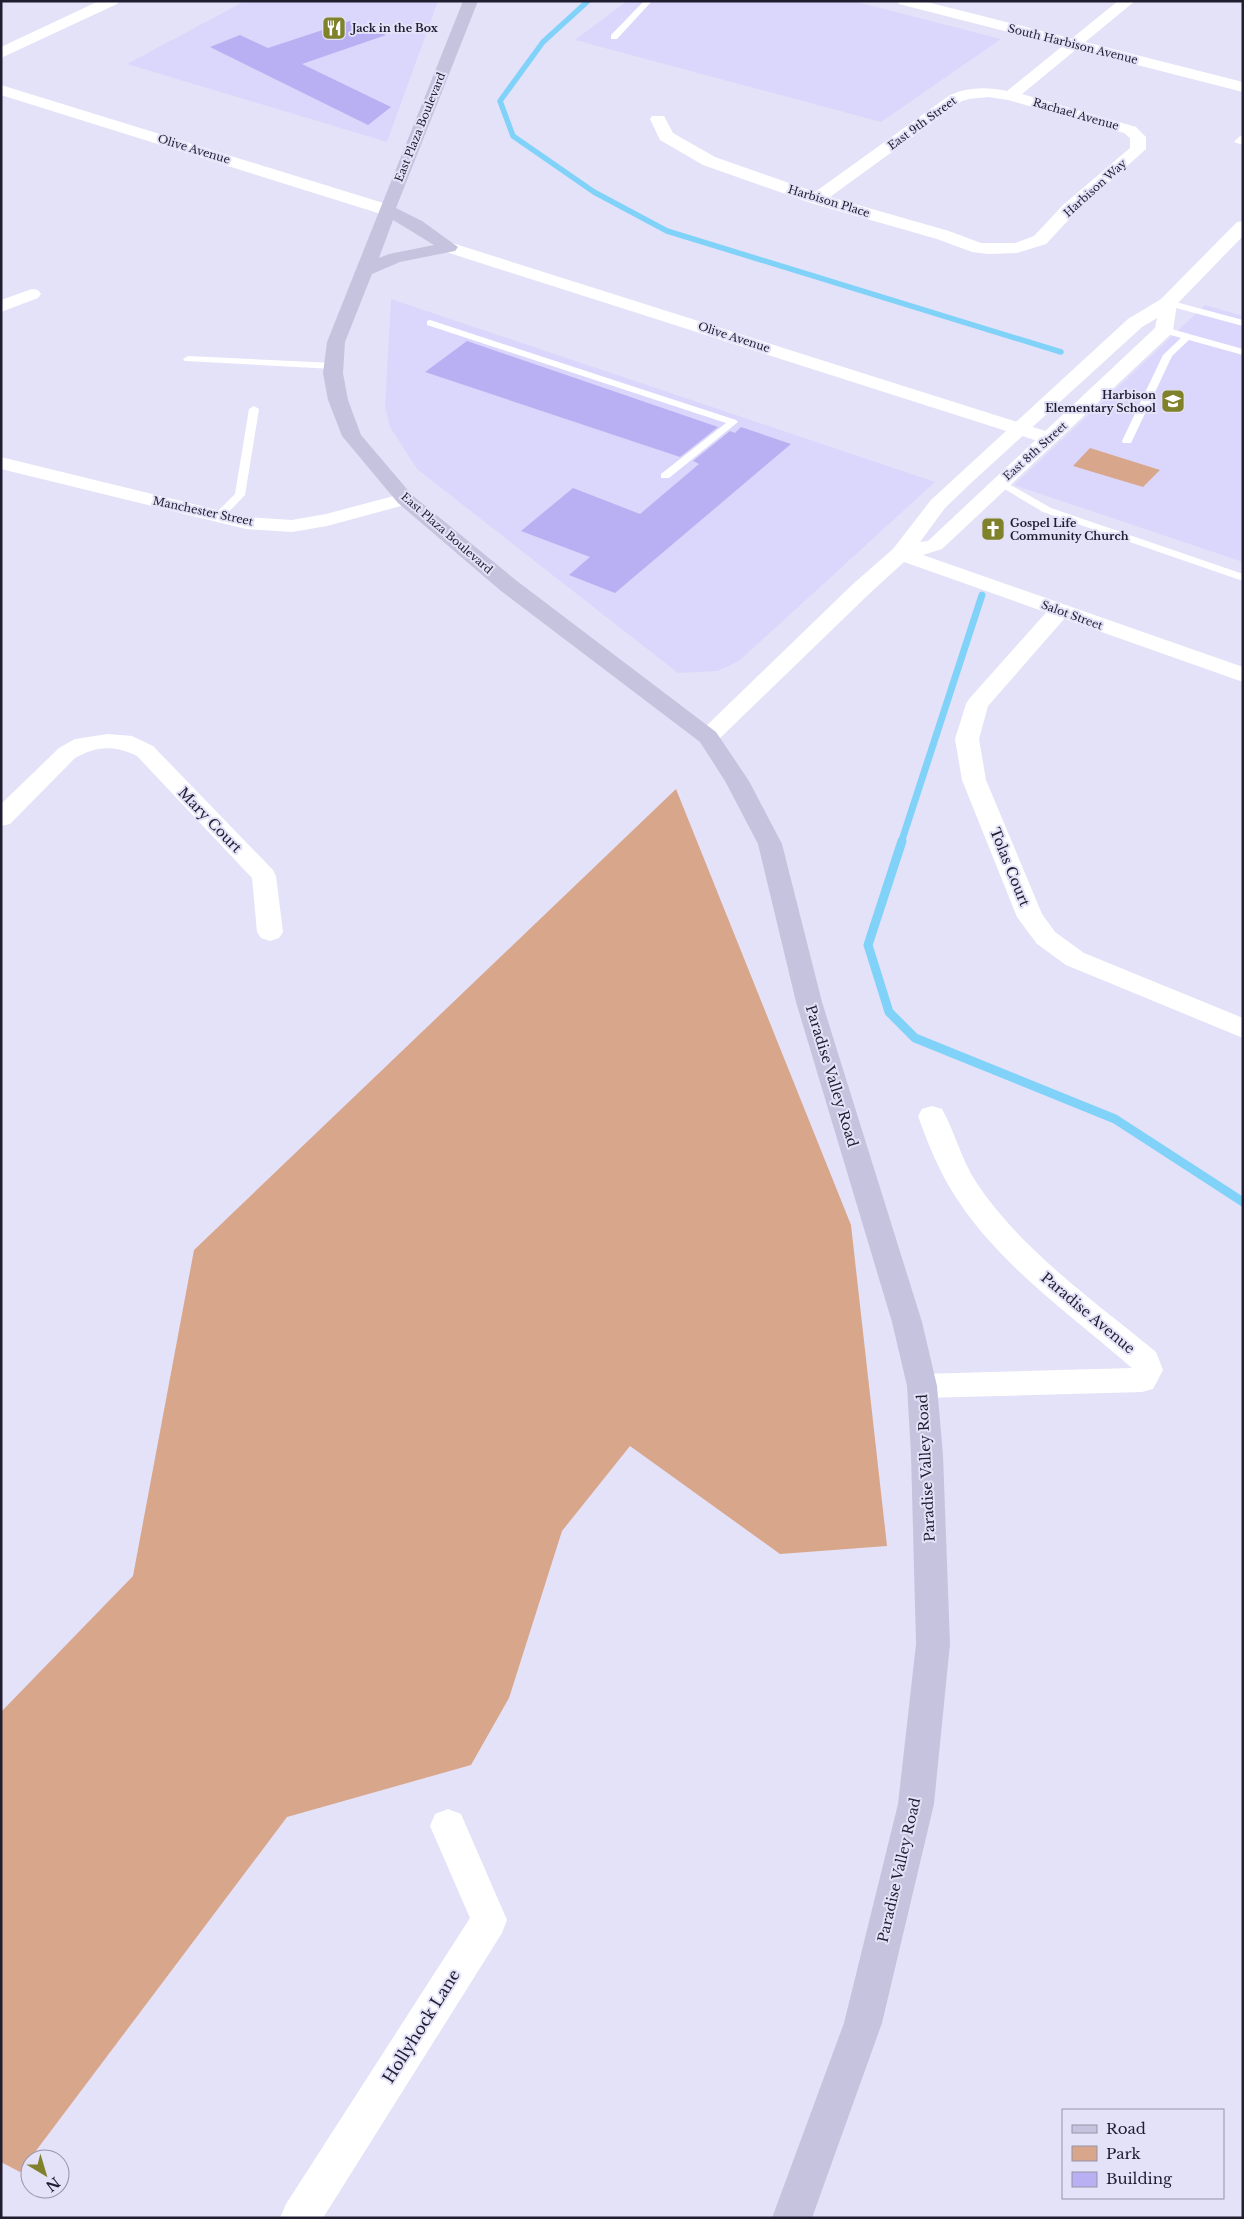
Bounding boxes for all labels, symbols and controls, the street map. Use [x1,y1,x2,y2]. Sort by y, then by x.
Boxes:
restaurant icon: Jack in the Box [321,15,347,41]
place label: Jack in the Box [350,21,439,35]
street label: South Harbison Avenue [1007,21,1139,67]
street label: East Plaza Boulevard [392,70,449,184]
street label: East 9th Street [885,93,960,153]
street label: Rachael Avenue [1031,95,1121,133]
street label: Olive Avenue [156,131,232,167]
street label: Harbison Way [1061,156,1129,220]
street label: Harbison Place [786,182,872,220]
street label: Olive Avenue [696,319,772,355]
place label: Harbison Elementary School [1045,388,1156,415]
school or university icon: Harbison Elementary School [1160,388,1186,414]
street label: East 8th Street [1000,418,1070,483]
street label: East Plaza Boulevard [398,489,496,577]
street label: Manchester Street [152,494,255,529]
church icon: Gospel Life Community Church [980,516,1006,542]
place label: Gospel Life Community Church [1010,516,1129,543]
street label: Salot Street [1039,597,1105,633]
street label: Mary Court [174,784,246,857]
street label: Tolas Court [986,825,1034,910]
street label: Paradise Valley Road [802,1003,862,1150]
street label: Paradise Avenue [1037,1268,1139,1358]
street label: Paradise Valley Road [913,1393,939,1542]
street label: Paradise Valley Road [874,1795,925,1944]
street label: Hollyhock Lane [378,1965,464,2087]
legend [1062,2109,1224,2199]
text: Road [1106,2119,1146,2138]
text: Park [1106,2144,1142,2163]
north arrow [20,2149,70,2199]
text: Building [1106,2169,1173,2188]
text: N [42,2173,64,2195]

